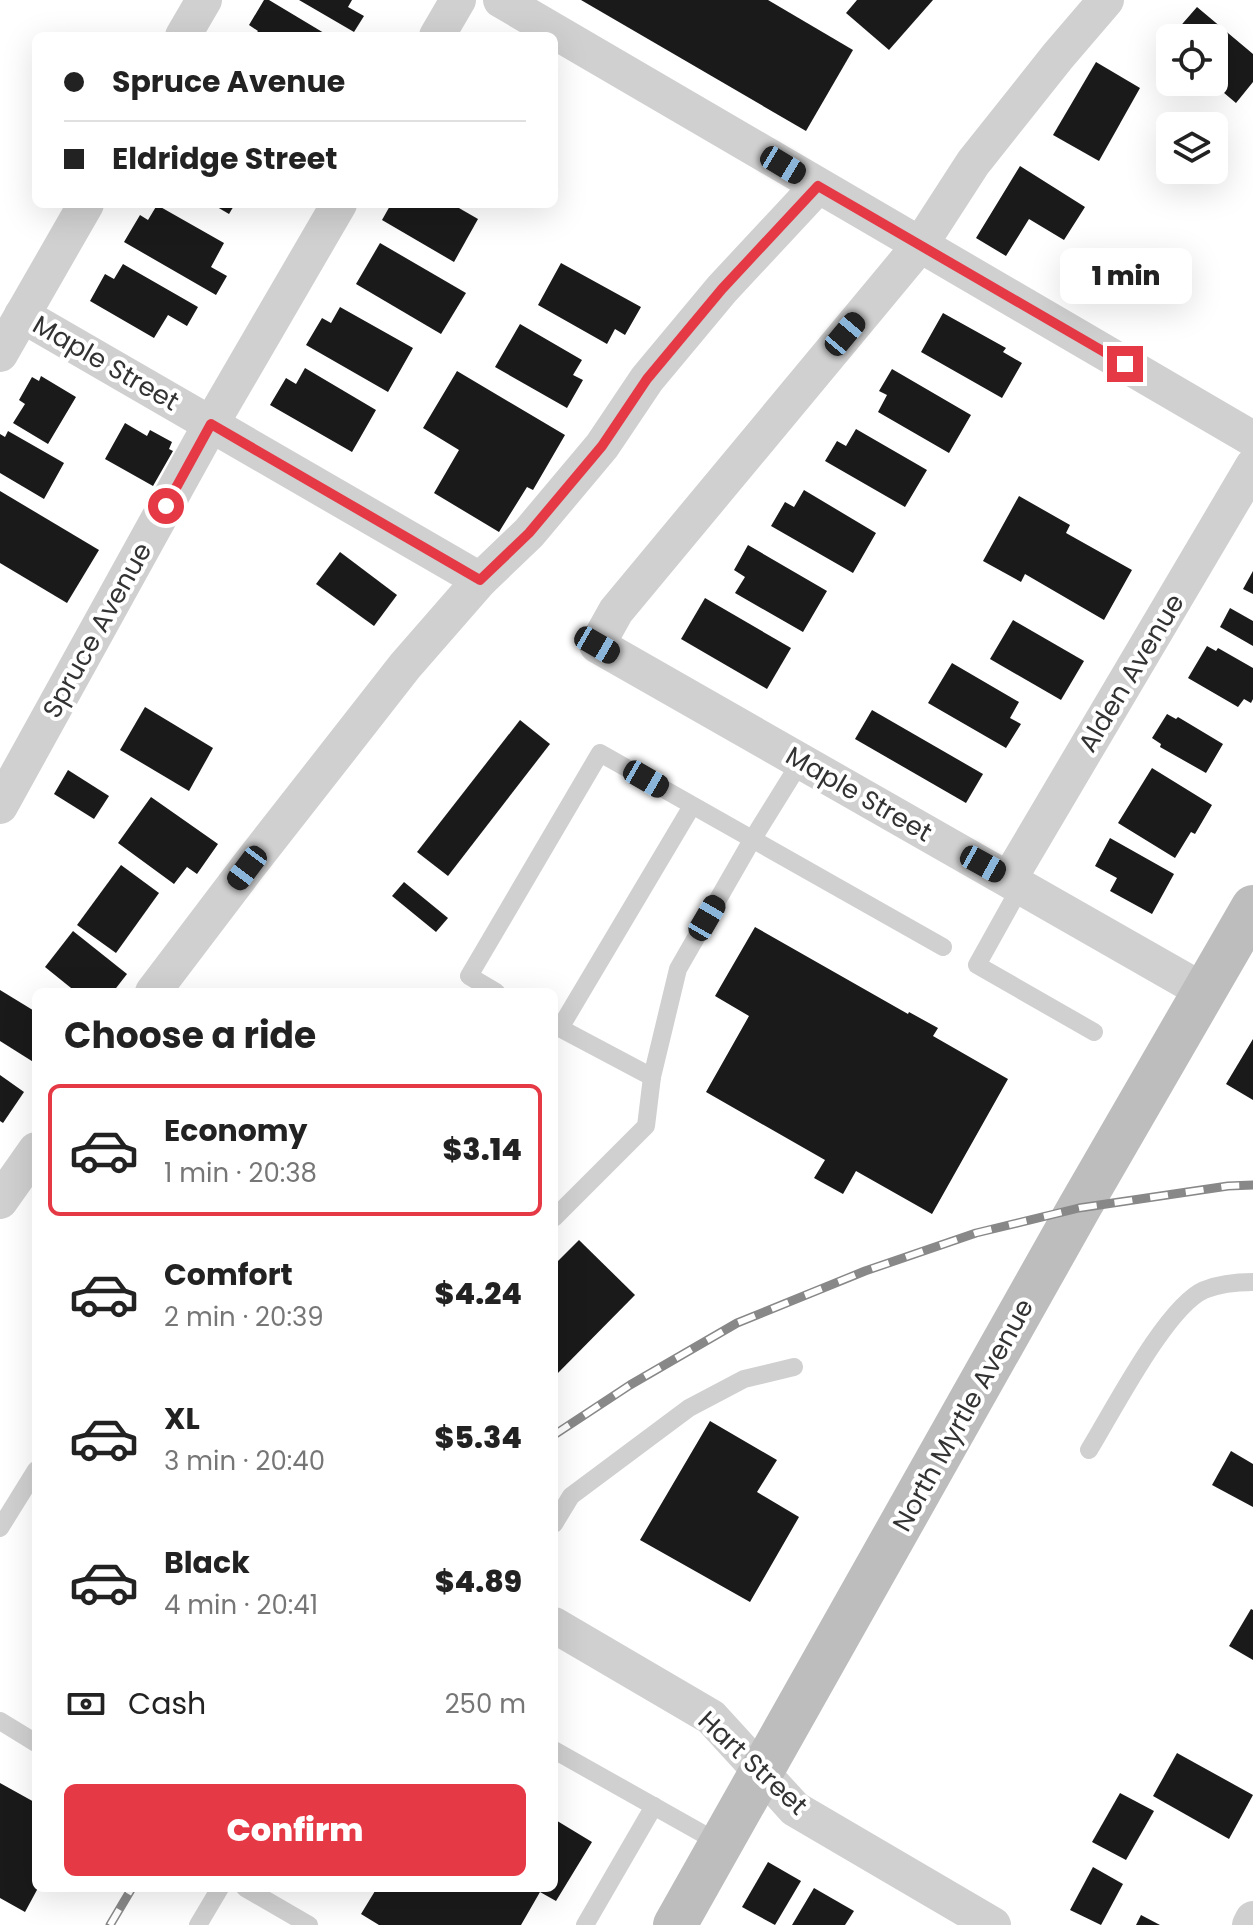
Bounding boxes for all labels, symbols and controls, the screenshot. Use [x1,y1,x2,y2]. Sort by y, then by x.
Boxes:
map controls [1156,24,1228,184]
button: locate [1156,24,1228,96]
text: Spruce Avenue [112,60,345,103]
button: layers [1156,112,1228,184]
text: Eldridge Street [112,137,337,180]
car [756,142,810,188]
callout: 1 min [1059,248,1191,304]
text: 1 min [1092,258,1160,294]
street label: Maple Street [26,307,186,419]
car [820,308,870,360]
route end [1107,346,1143,382]
route start [148,488,184,524]
street label: Spruce Avenue [34,536,160,724]
street label: Alden Avenue [1070,587,1192,759]
car [570,623,624,667]
street label: Maple Street [779,738,939,850]
car [619,757,673,801]
car [223,842,271,894]
car [956,842,1010,886]
car [685,891,729,945]
text: Choose a ride [64,1010,316,1061]
text: Economy [164,1109,308,1152]
icon: car [68,1114,140,1186]
text: $3.14 [443,1128,522,1171]
text: 1 min · 20:38 [164,1155,317,1191]
text: Comfort [164,1253,293,1296]
icon: car [68,1258,140,1330]
text: $4.24 [435,1272,522,1315]
street label: North Myrtle Avenue [884,1292,1042,1538]
text: 2 min · 20:39 [164,1299,324,1335]
text: XL [164,1397,200,1440]
icon: car [68,1402,140,1474]
text: $5.34 [434,1416,522,1459]
text: 3 min · 20:40 [164,1443,325,1479]
text: Black [164,1541,250,1584]
icon: car [68,1546,140,1618]
text: $4.89 [435,1560,522,1603]
text: 4 min · 20:41 [164,1587,318,1623]
icon: cash [64,1682,108,1726]
text: Cash [128,1682,206,1725]
text: 250 m [445,1686,526,1722]
street label: Hart Street [690,1703,816,1823]
button: Confirm [64,1784,526,1876]

